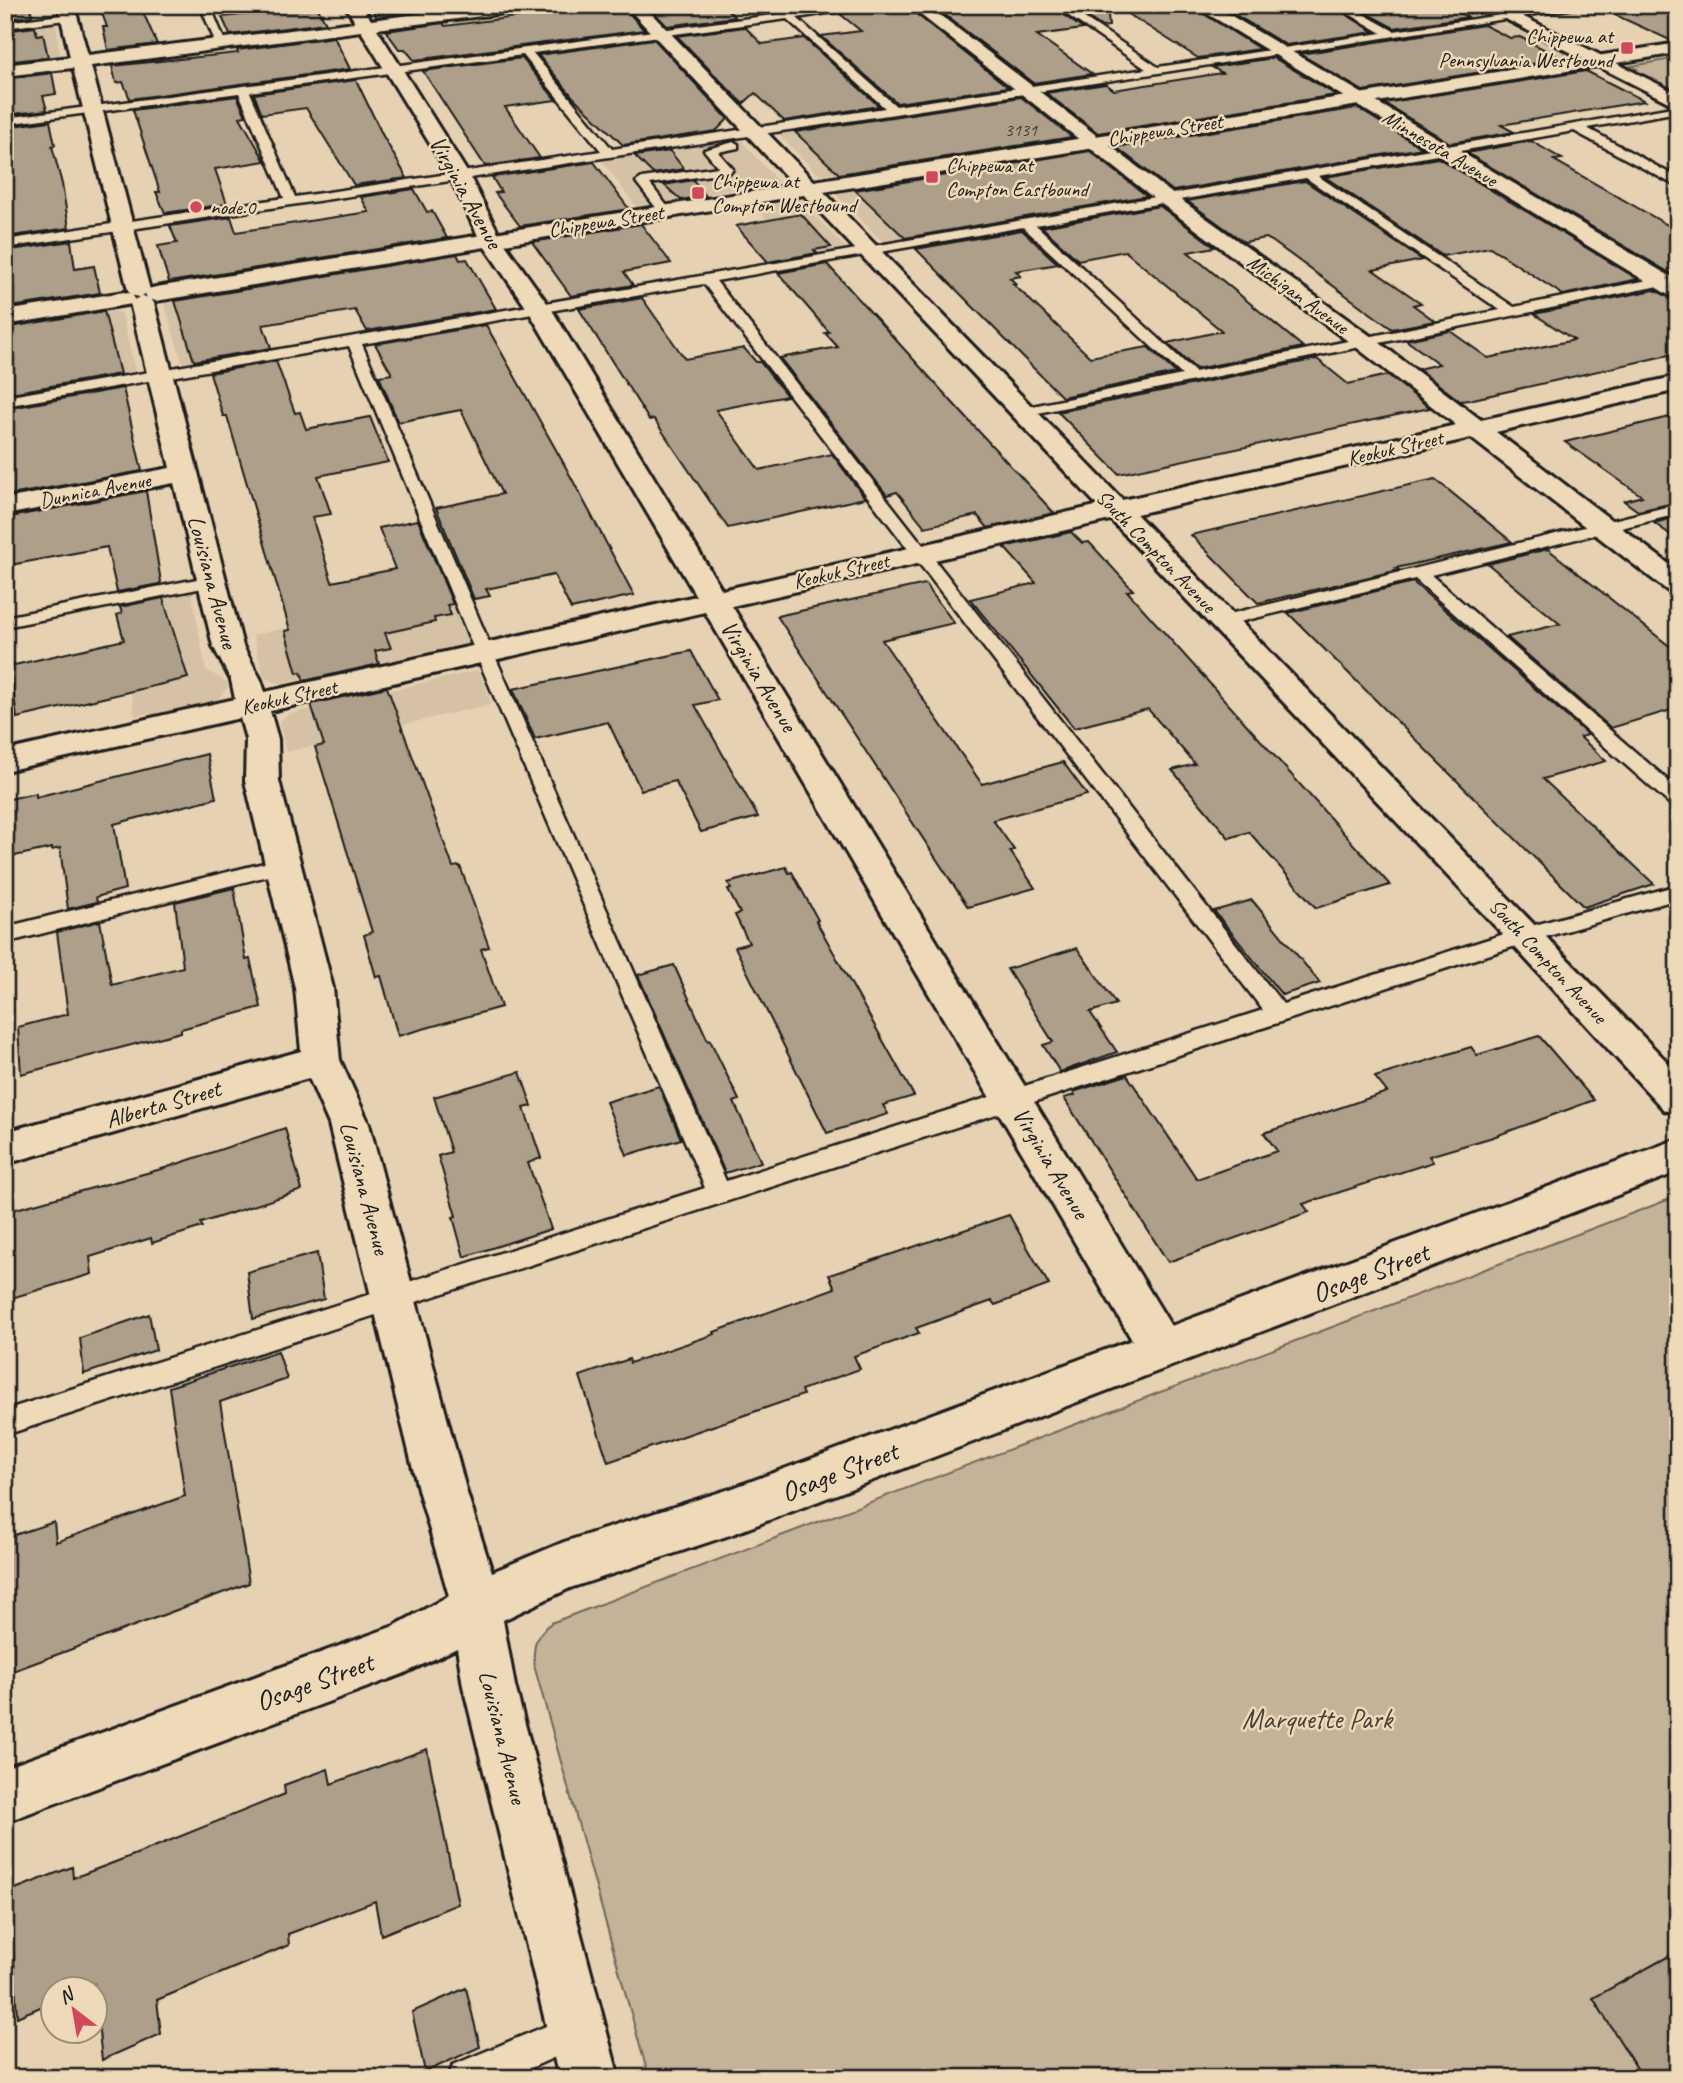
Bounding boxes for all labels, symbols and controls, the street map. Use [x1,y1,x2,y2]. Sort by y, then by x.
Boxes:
place label: Chippewa at Pennsylvania Westbound [1439,23,1616,73]
marker: Chippewa at Pennsylvania Westbound [1619,40,1635,56]
street label: Minnesota Avenue [1378,104,1504,194]
street label: Chippewa Street [1106,108,1226,152]
house number: 3131 [1005,119,1038,141]
street label: Virginia Avenue [423,130,510,256]
place label: Chippewa at Compton Eastbound [946,152,1091,202]
place label: Chippewa at Compton Westbound [712,168,859,218]
marker: Chippewa at Compton Eastbound [924,169,940,185]
marker: Chippewa at Compton Westbound [690,185,706,201]
place label: node.0 [210,194,257,220]
marker: node.0 [188,199,204,215]
street label: Chippewa Street [547,199,667,243]
street label: Michigan Avenue [1242,248,1355,340]
street label: Keokuk Street [1345,424,1447,472]
street label: Dunnica Avenue [37,466,154,513]
street label: South Compton Avenue [1091,484,1223,620]
street label: Louisiana Avenue [181,512,246,654]
street label: Keokuk Street [791,547,893,595]
street label: Virginia Avenue [714,615,805,739]
street label: Keokuk Street [239,673,341,721]
street label: South Compton Avenue [1484,893,1614,1030]
street label: Alberta Street [102,1073,226,1135]
street label: Virginia Avenue [1006,1102,1097,1226]
street label: Louisiana Avenue [333,1118,398,1260]
street label: Osage Street [1307,1233,1436,1311]
street label: Osage Street [776,1432,905,1510]
street label: Osage Street [251,1643,380,1719]
street label: Louisiana Avenue [472,1667,535,1809]
park label: Marquette Park [1242,1701,1394,1736]
north arrow [38,1974,108,2044]
text: N [55,1981,80,2010]

